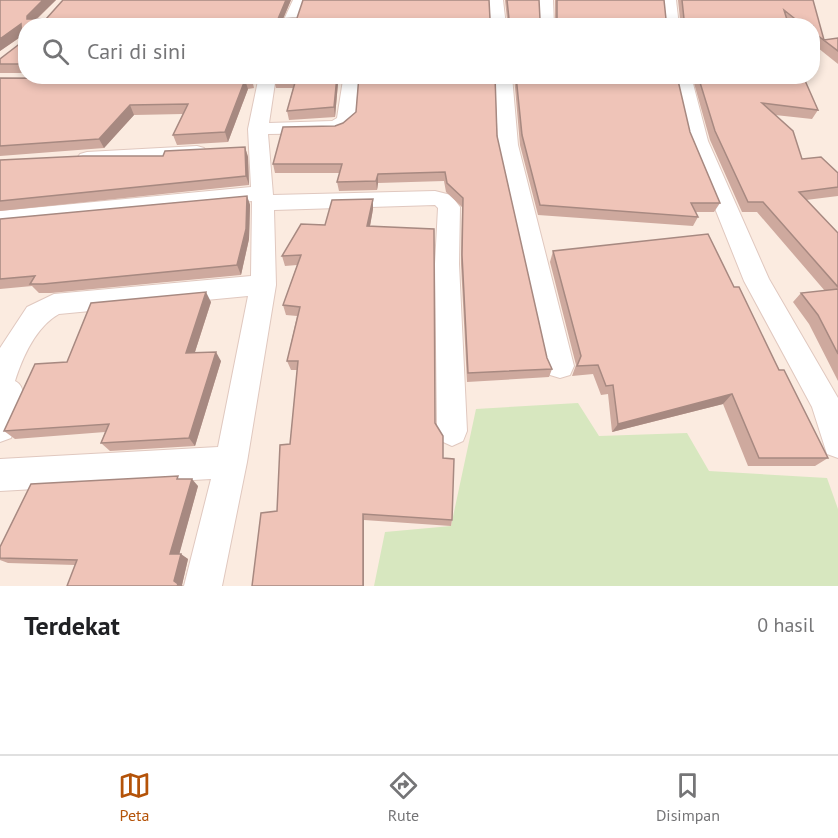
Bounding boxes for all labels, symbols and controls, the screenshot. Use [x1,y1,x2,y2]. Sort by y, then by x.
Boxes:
search box [18,18,820,84]
icon: search [39,35,72,68]
text: Cari di sini [87,37,186,65]
text: Terdekat [24,609,120,642]
text: 0 hasil [757,612,814,638]
tab: Peta [118,769,151,825]
tab: Rute [387,769,420,825]
tab: Disimpan [656,769,720,825]

